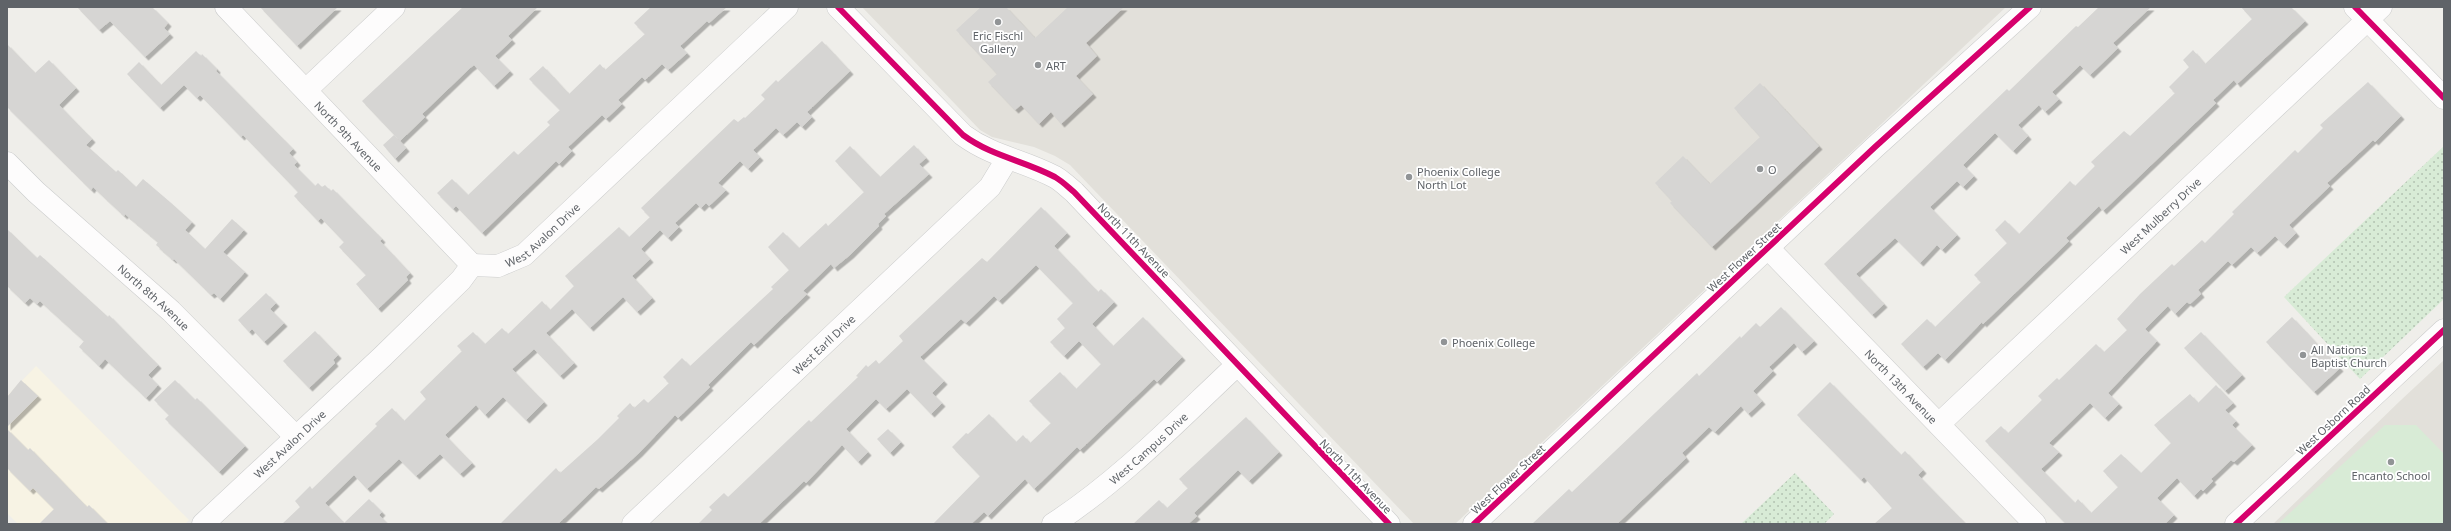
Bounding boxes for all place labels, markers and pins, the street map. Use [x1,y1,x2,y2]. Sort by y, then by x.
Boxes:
marker: Eric Fischl Gallery [993,17,1003,27]
place label: Eric Fischl Gallery [973,28,1023,56]
place label: ART [1046,58,1066,73]
marker: ART [1033,60,1043,70]
place label: O [1768,162,1777,177]
place label: Phoenix College North Lot [1417,164,1500,192]
marker: O [1755,164,1765,174]
marker: Phoenix College North Lot [1404,172,1414,182]
place label: Phoenix College [1452,335,1535,350]
marker: Phoenix College [1439,337,1449,347]
place label: All Nations Baptist Church [2311,342,2387,370]
marker: All Nations Baptist Church [2298,350,2308,360]
marker: Encanto School [2386,457,2396,467]
place label: Encanto School [2352,468,2430,483]

